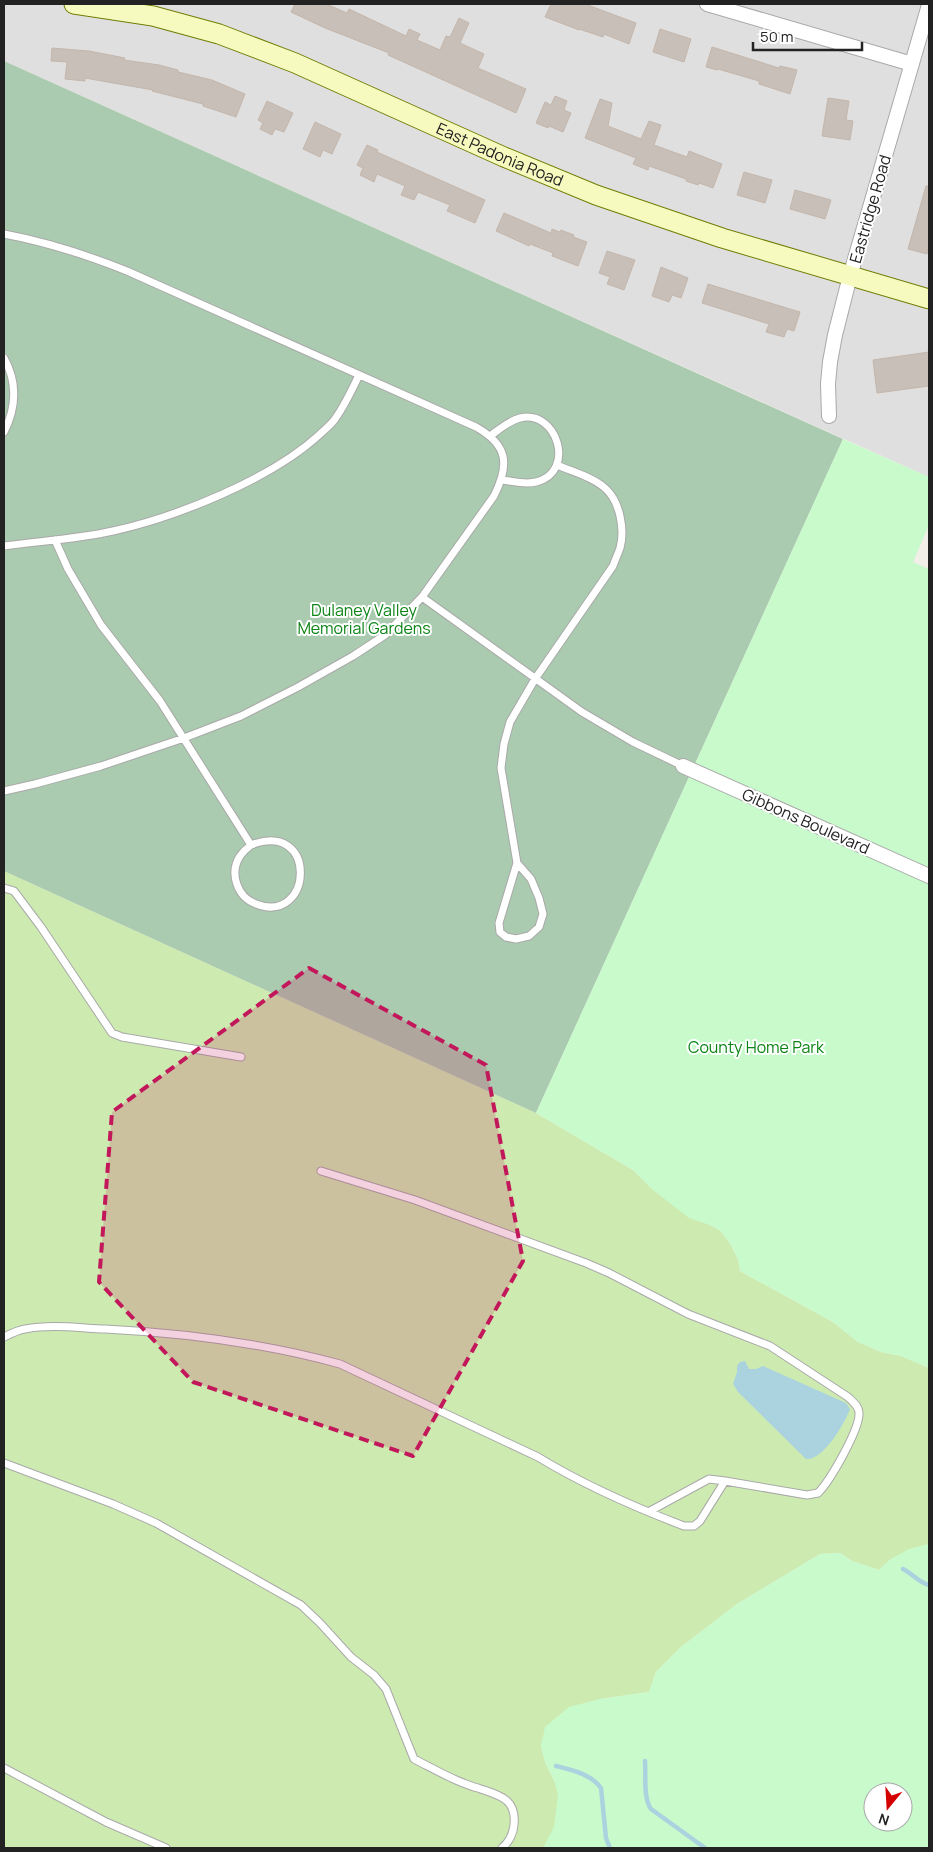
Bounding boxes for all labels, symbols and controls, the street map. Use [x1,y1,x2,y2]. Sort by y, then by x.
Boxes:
scale bar [753,20,862,52]
text: 50 m [760,26,794,47]
street label: East Padonia Road [433,117,567,191]
street label: Eastridge Road [844,152,896,266]
park label: Dulaney Valley Memorial Gardens [297,599,431,639]
street label: Gibbons Boulevard [739,783,873,859]
park label: County Home Park [688,1036,825,1058]
north arrow [863,1782,913,1832]
text: N [876,1809,892,1830]

